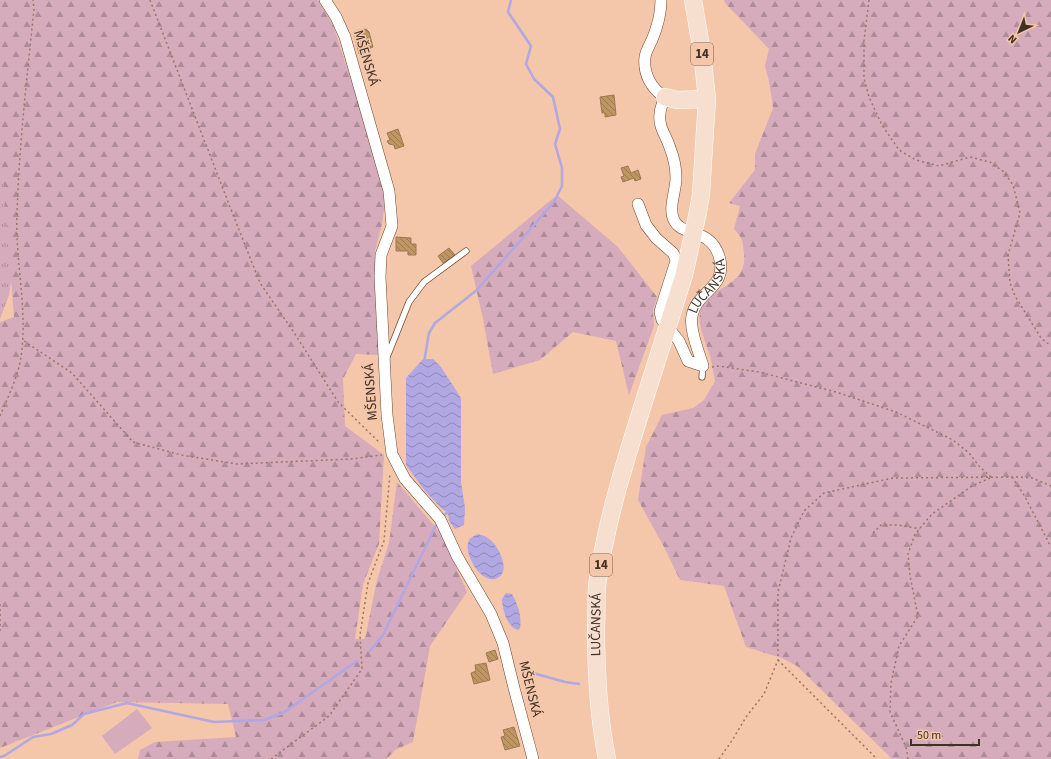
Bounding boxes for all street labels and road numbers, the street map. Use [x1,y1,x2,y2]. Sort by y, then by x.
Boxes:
street label: MŠENSKÁ [348,28,384,89]
road number: 14 [691,43,713,65]
street label: LUČANSKÁ [683,257,731,316]
street label: MŠENSKÁ [359,362,383,421]
road number: 14 [590,554,612,576]
street label: LUČANSKÁ [586,592,607,656]
street label: MŠENSKÁ [513,659,547,720]

